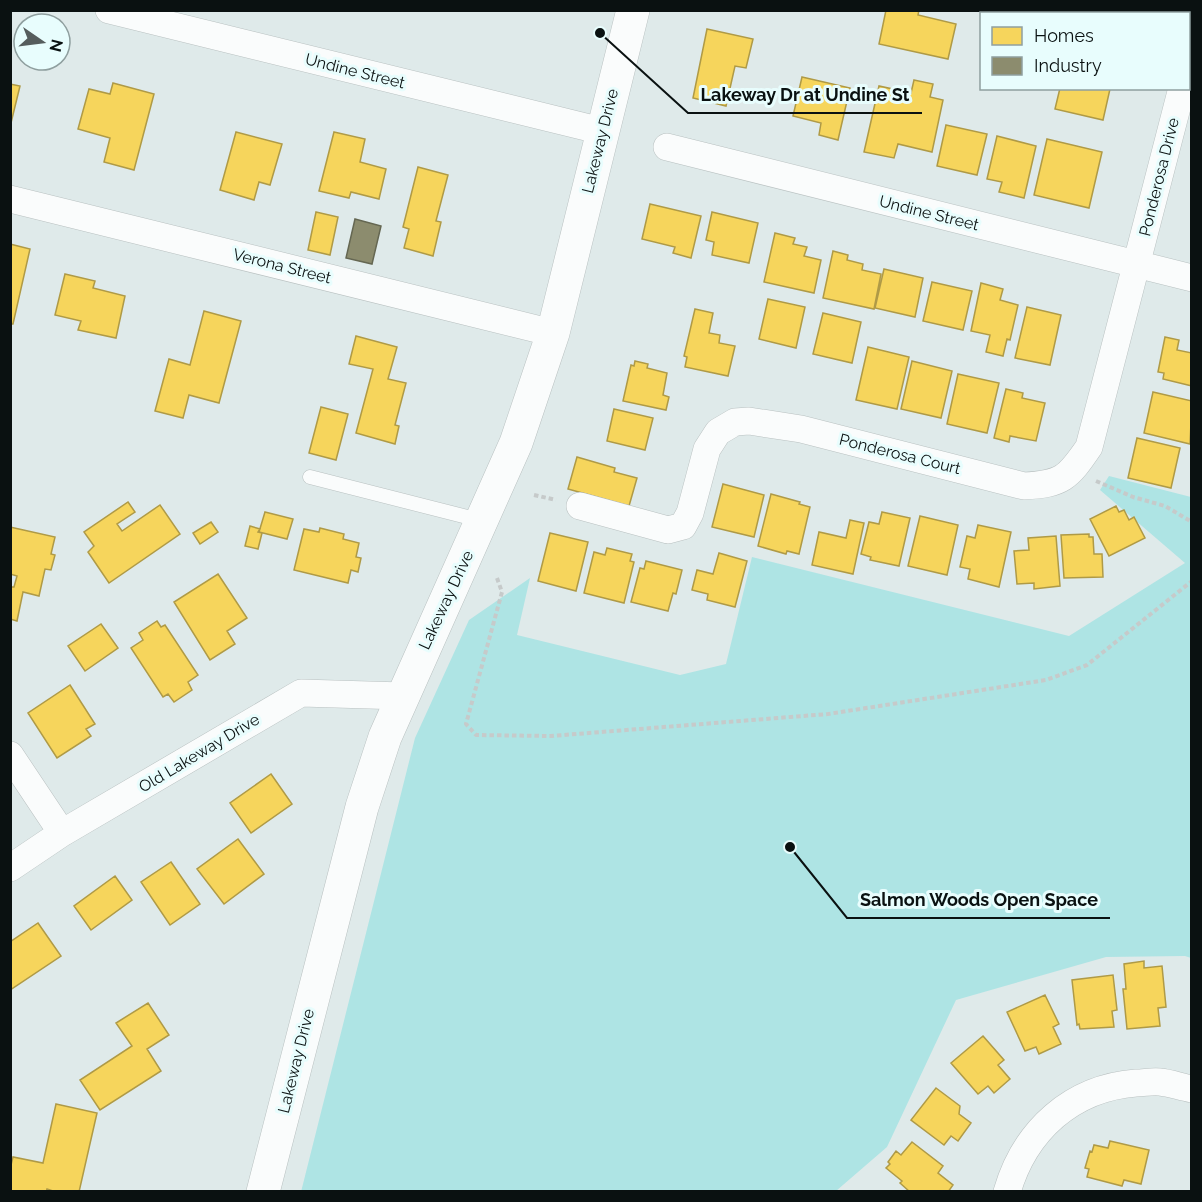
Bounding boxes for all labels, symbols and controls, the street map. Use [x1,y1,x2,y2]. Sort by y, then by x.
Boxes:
north arrow [12,12,72,72]
legend [980,12,1190,90]
text: Homes [1034,25,1094,46]
text: N [45,37,67,54]
street label: Undine Street [303,49,407,93]
text: Industry [1034,55,1102,76]
callout: Lakeway Dr at Undine St [688,77,922,113]
text: Lakeway Dr at Undine St [701,84,910,105]
street label: Lakeway Drive [578,87,622,195]
street label: Ponderosa Drive [1135,116,1183,238]
street label: Undine Street [877,191,981,235]
street label: Verona Street [231,245,334,288]
street label: Ponderosa Court [837,430,963,478]
street label: Lakeway Drive [415,547,477,653]
street label: Old Lakeway Drive [135,709,263,797]
callout: Salmon Woods Open Space [847,882,1110,918]
text: Salmon Woods Open Space [860,889,1098,910]
street label: Lakeway Drive [274,1007,318,1115]

